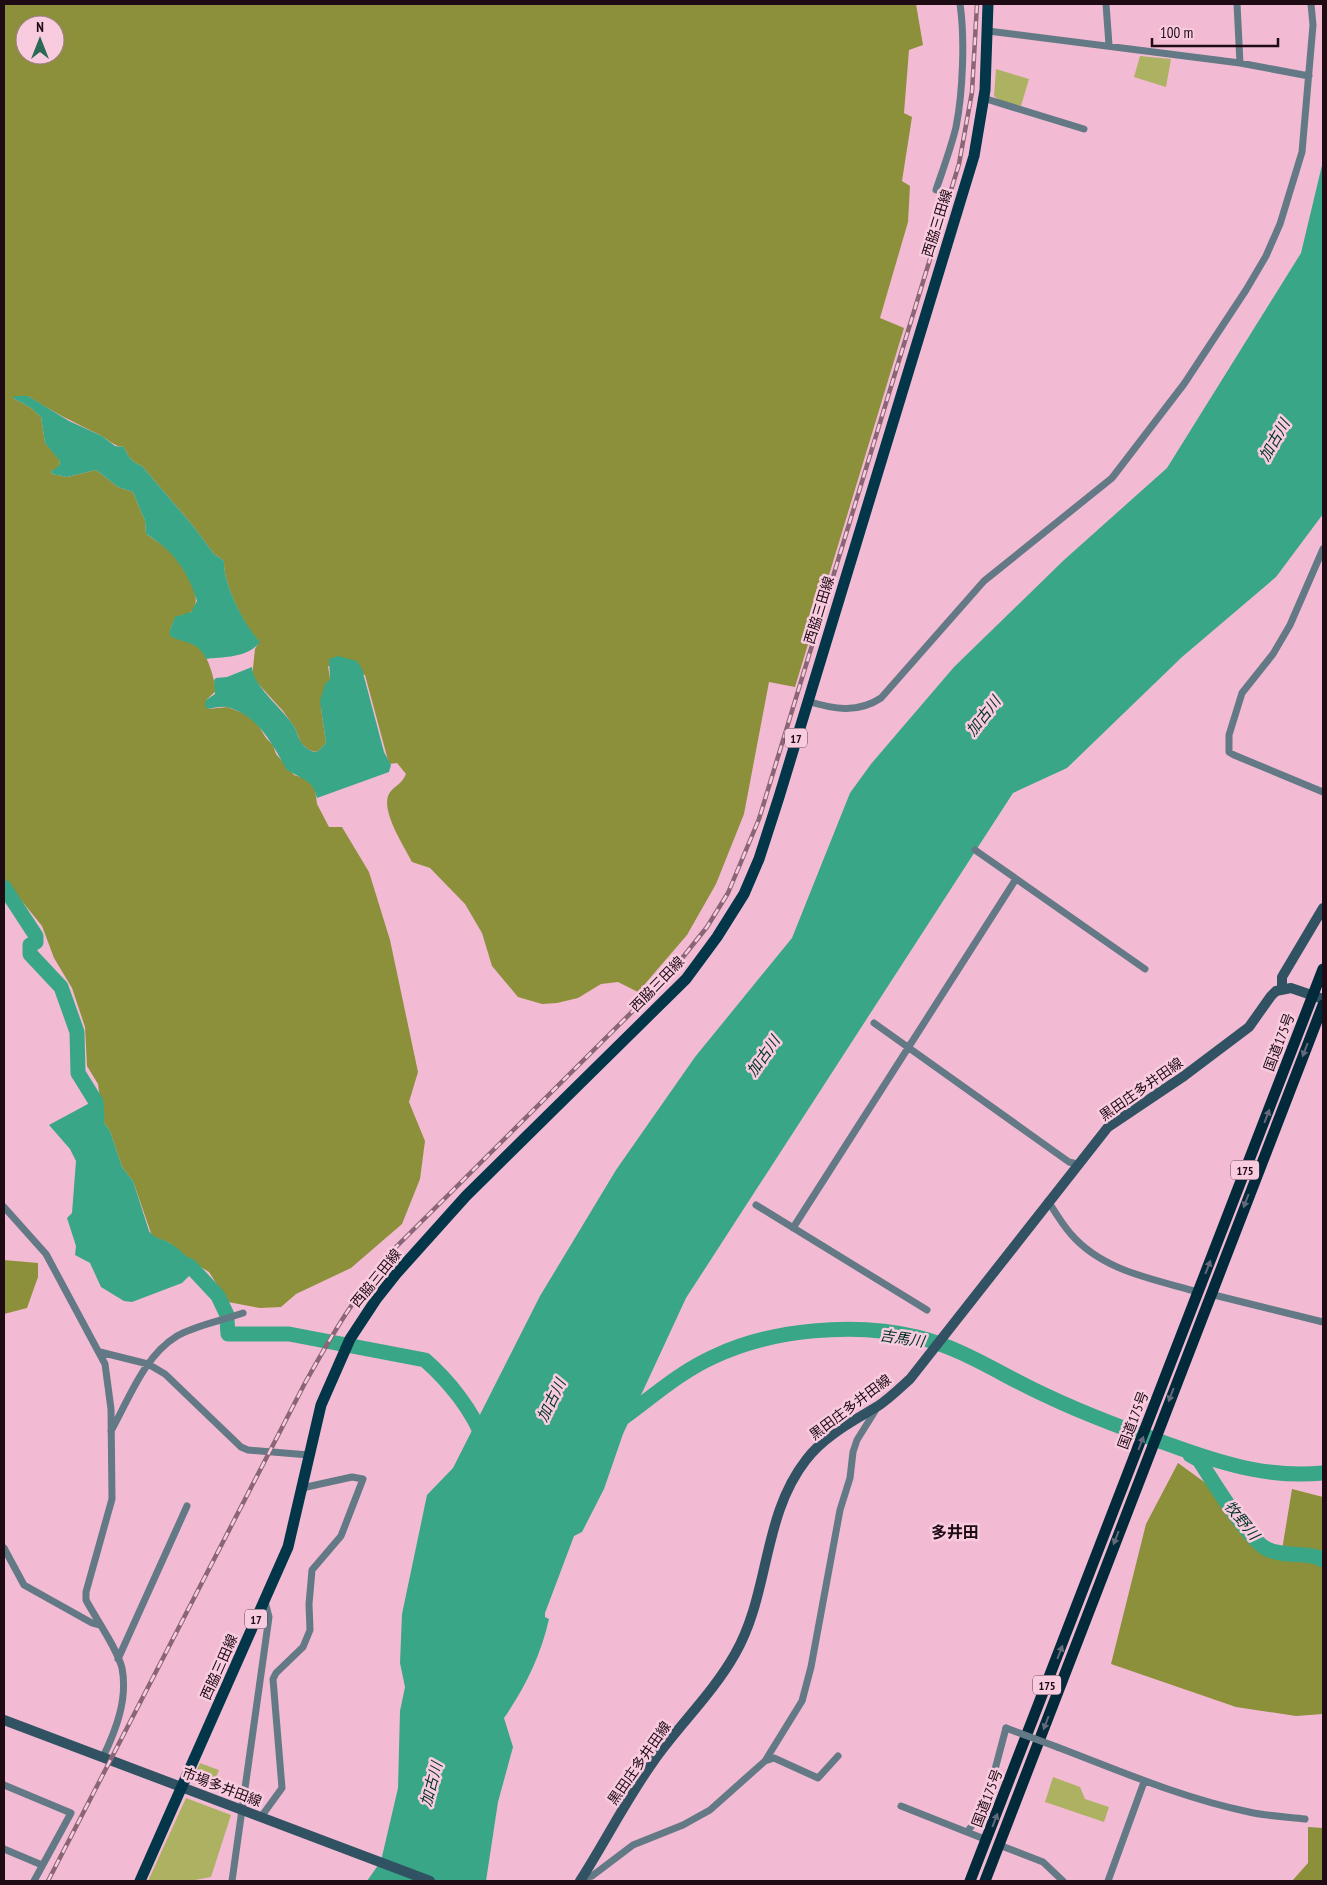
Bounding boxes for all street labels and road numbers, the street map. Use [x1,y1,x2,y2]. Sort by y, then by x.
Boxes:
street label: 西脇三田線 [918,187,956,259]
street label: 西脇三田線 [800,574,838,646]
road number: 17 [785,728,807,748]
street label: 西脇三田線 [626,953,688,1015]
street label: 国道175号 [1260,1010,1298,1074]
street label: 黒田庄多井田線 [1096,1054,1186,1124]
road number: 175 [1231,1160,1259,1180]
street label: 西脇三田線 [347,1245,405,1311]
street label: 黒田庄多井田線 [805,1370,895,1444]
street label: 国道175号 [1114,1388,1152,1452]
road number: 17 [245,1610,267,1628]
street label: 西脇三田線 [197,1631,241,1703]
road number: 175 [1033,1676,1061,1694]
street label: 黒田庄多井田線 [604,1718,674,1808]
street label: 市場多井田線 [180,1764,264,1810]
street label: 国道175号 [968,1766,1006,1830]

